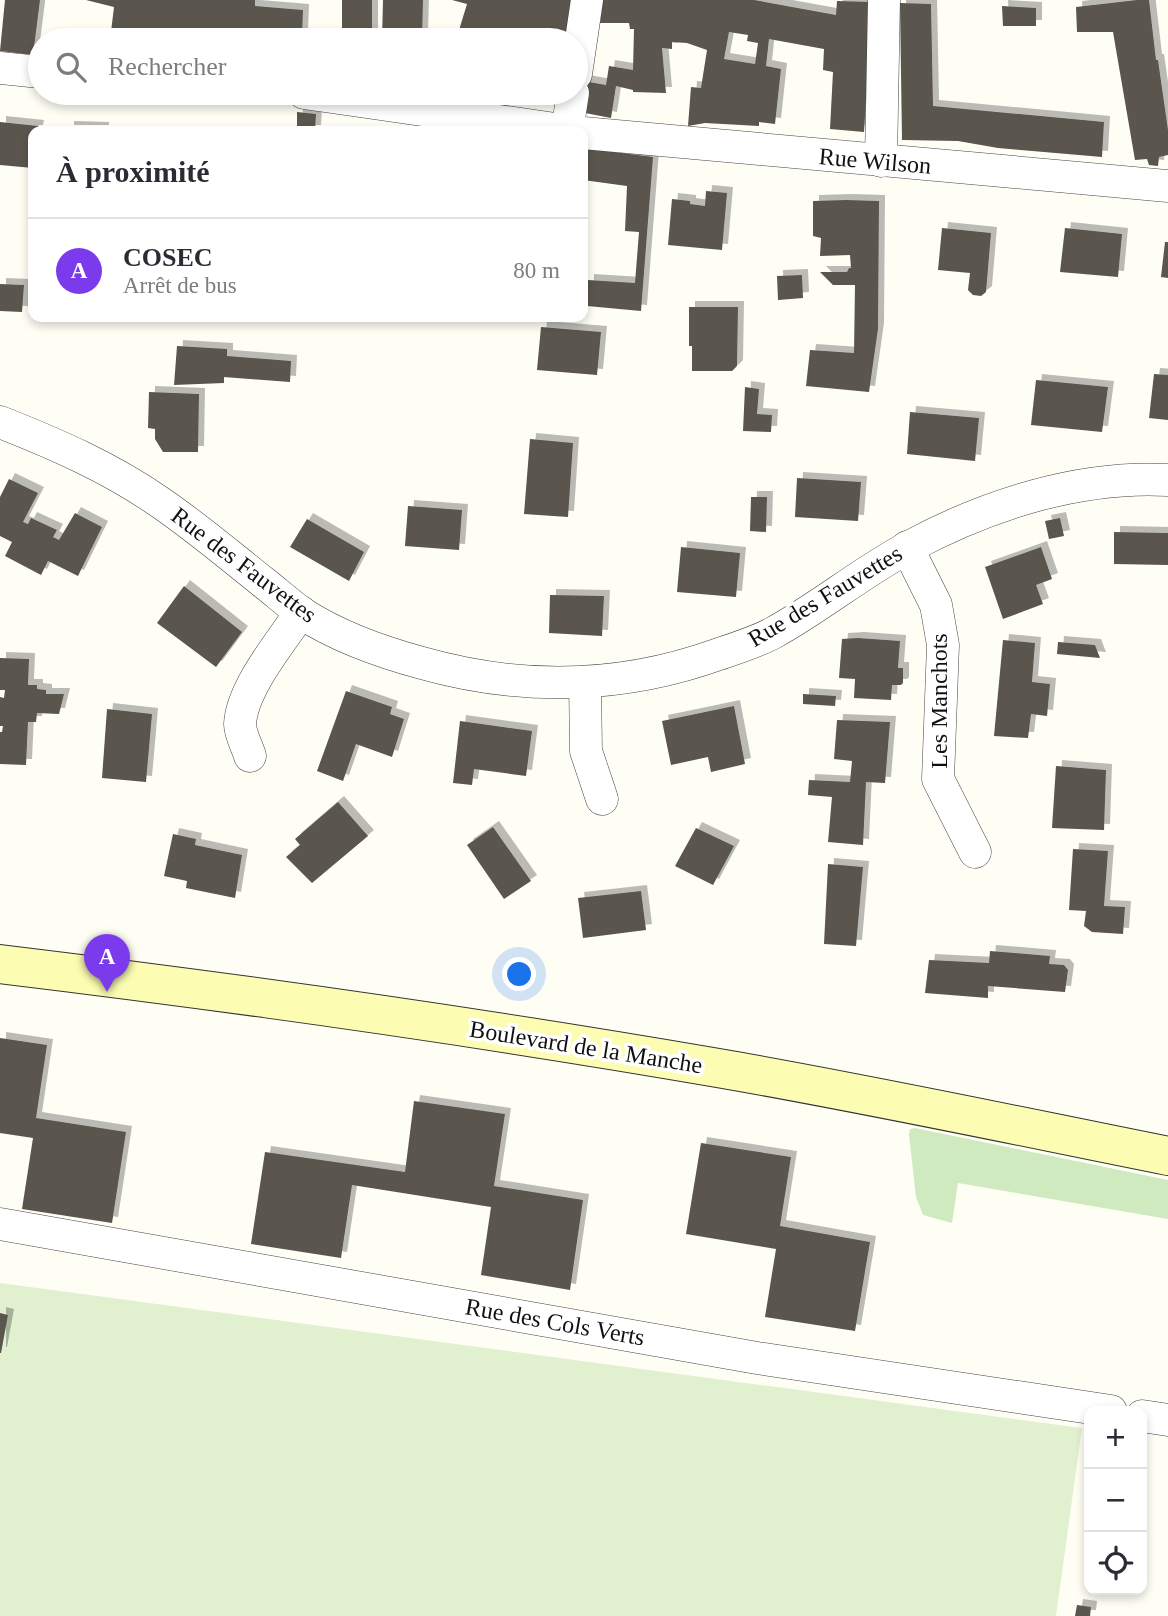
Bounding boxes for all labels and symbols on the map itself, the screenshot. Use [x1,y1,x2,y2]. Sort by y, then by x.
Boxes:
street label: Rue Wilson [818,143,932,179]
street label: Rue des Fauvettes [166,502,322,628]
street label: Rue des Fauvettes [743,540,907,652]
street label: Les Manchots [926,633,952,769]
pin: A [84,934,130,992]
your location [502,957,536,991]
street label: Boulevard de la Manche [468,1016,704,1078]
street label: Rue des Cols Verts [463,1293,647,1351]

